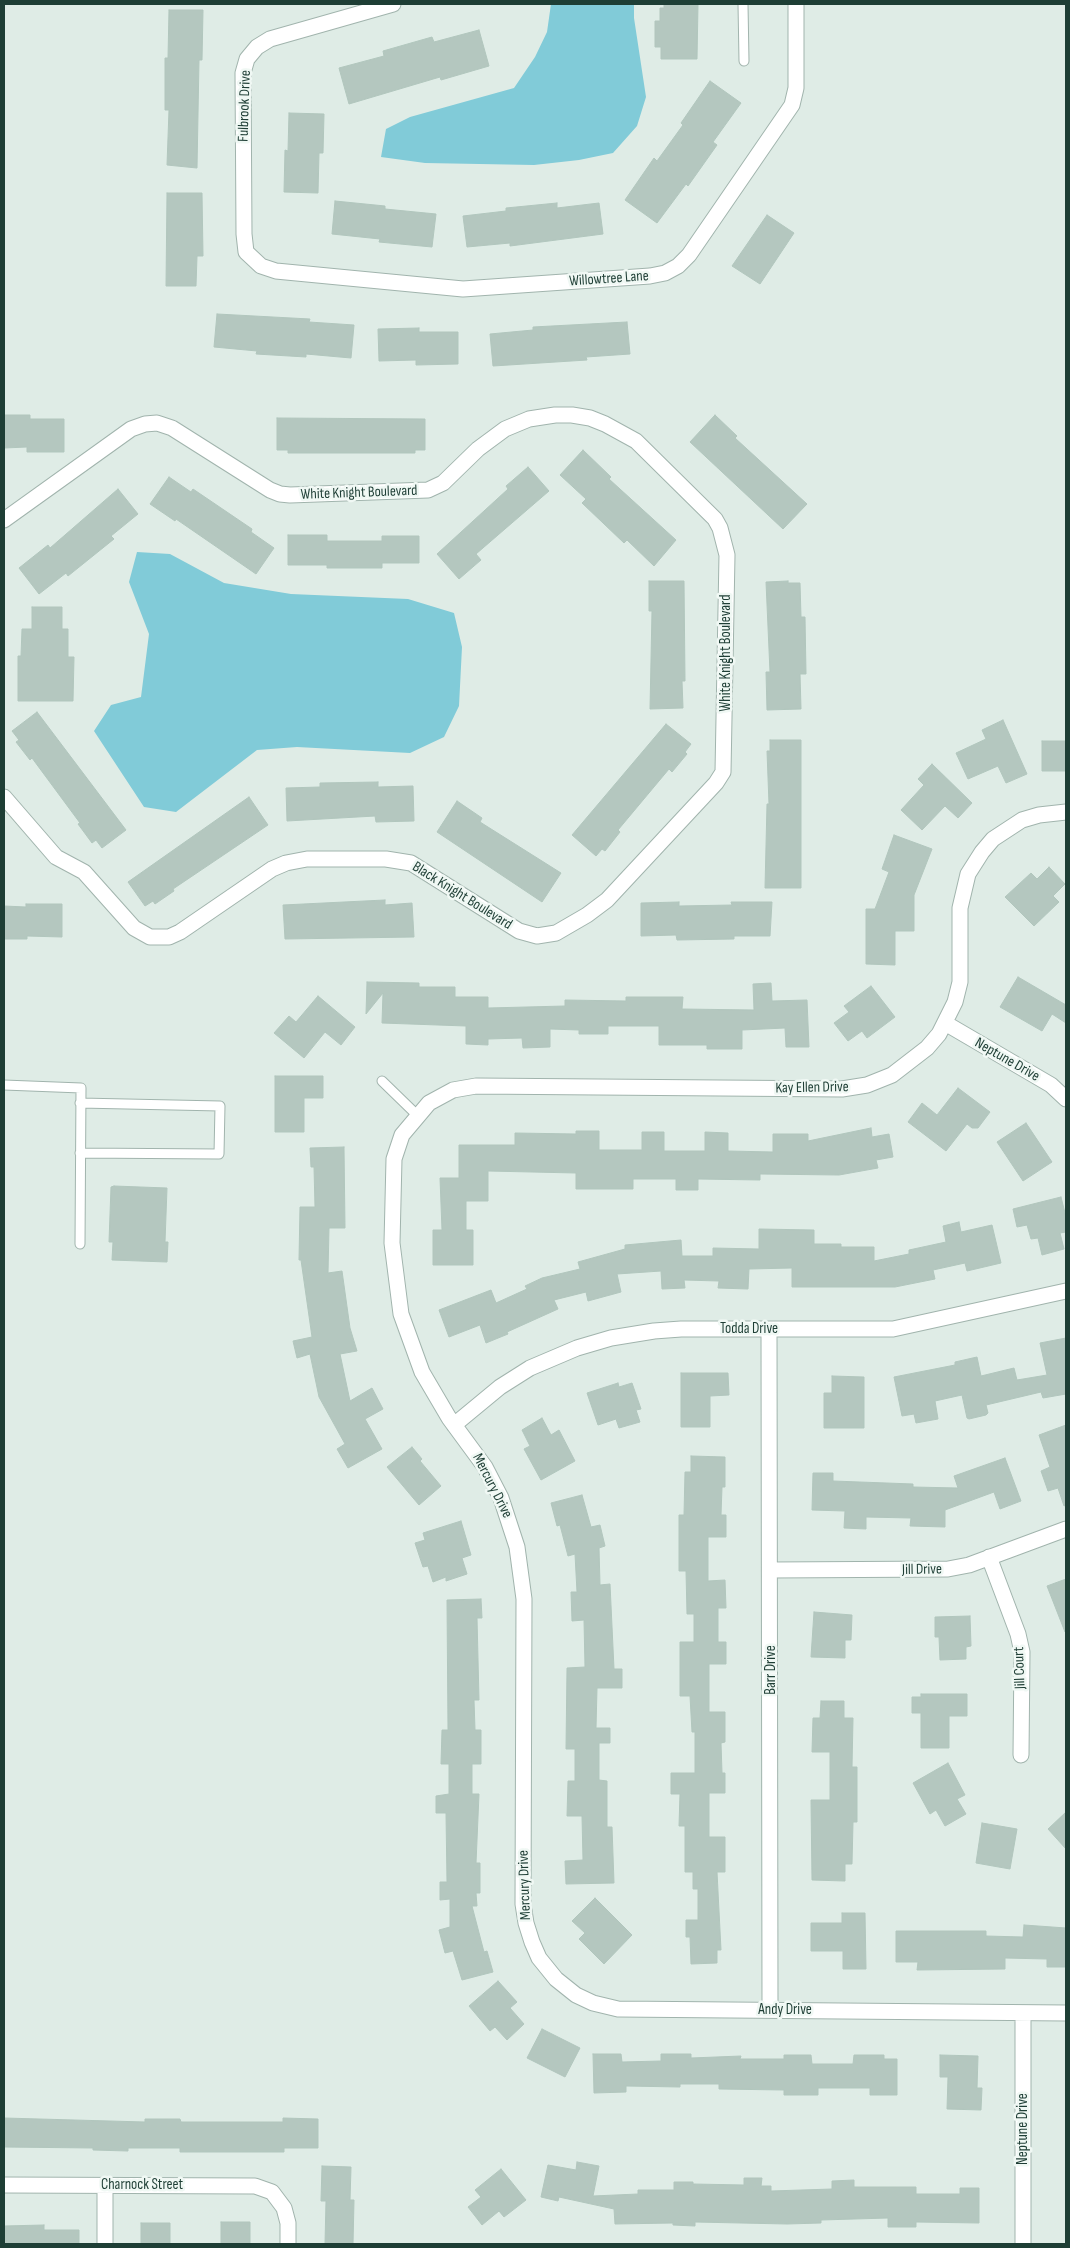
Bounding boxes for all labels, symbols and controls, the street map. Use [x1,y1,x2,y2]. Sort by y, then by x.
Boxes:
street label: Fulbrook Drive [235,70,255,142]
street label: Willowtree Lane [569,267,649,291]
street label: White Knight Boulevard [300,482,418,504]
street label: White Knight Boulevard [717,595,735,711]
street label: Black Knight Boulevard [409,858,515,934]
street label: Neptune Drive [971,1034,1043,1086]
street label: Kay Ellen Drive [775,1078,849,1098]
street label: Todda Drive [720,1320,778,1338]
street label: Mercury Drive [468,1451,516,1521]
street label: Jill Drive [902,1561,942,1579]
street label: Barr Drive [762,1645,780,1695]
street label: Jill Court [1010,1646,1030,1690]
street label: Mercury Drive [515,1850,535,1920]
street label: Andy Drive [758,2001,812,2019]
street label: Neptune Drive [1014,2093,1032,2165]
street label: Charnock Street [101,2176,183,2194]

